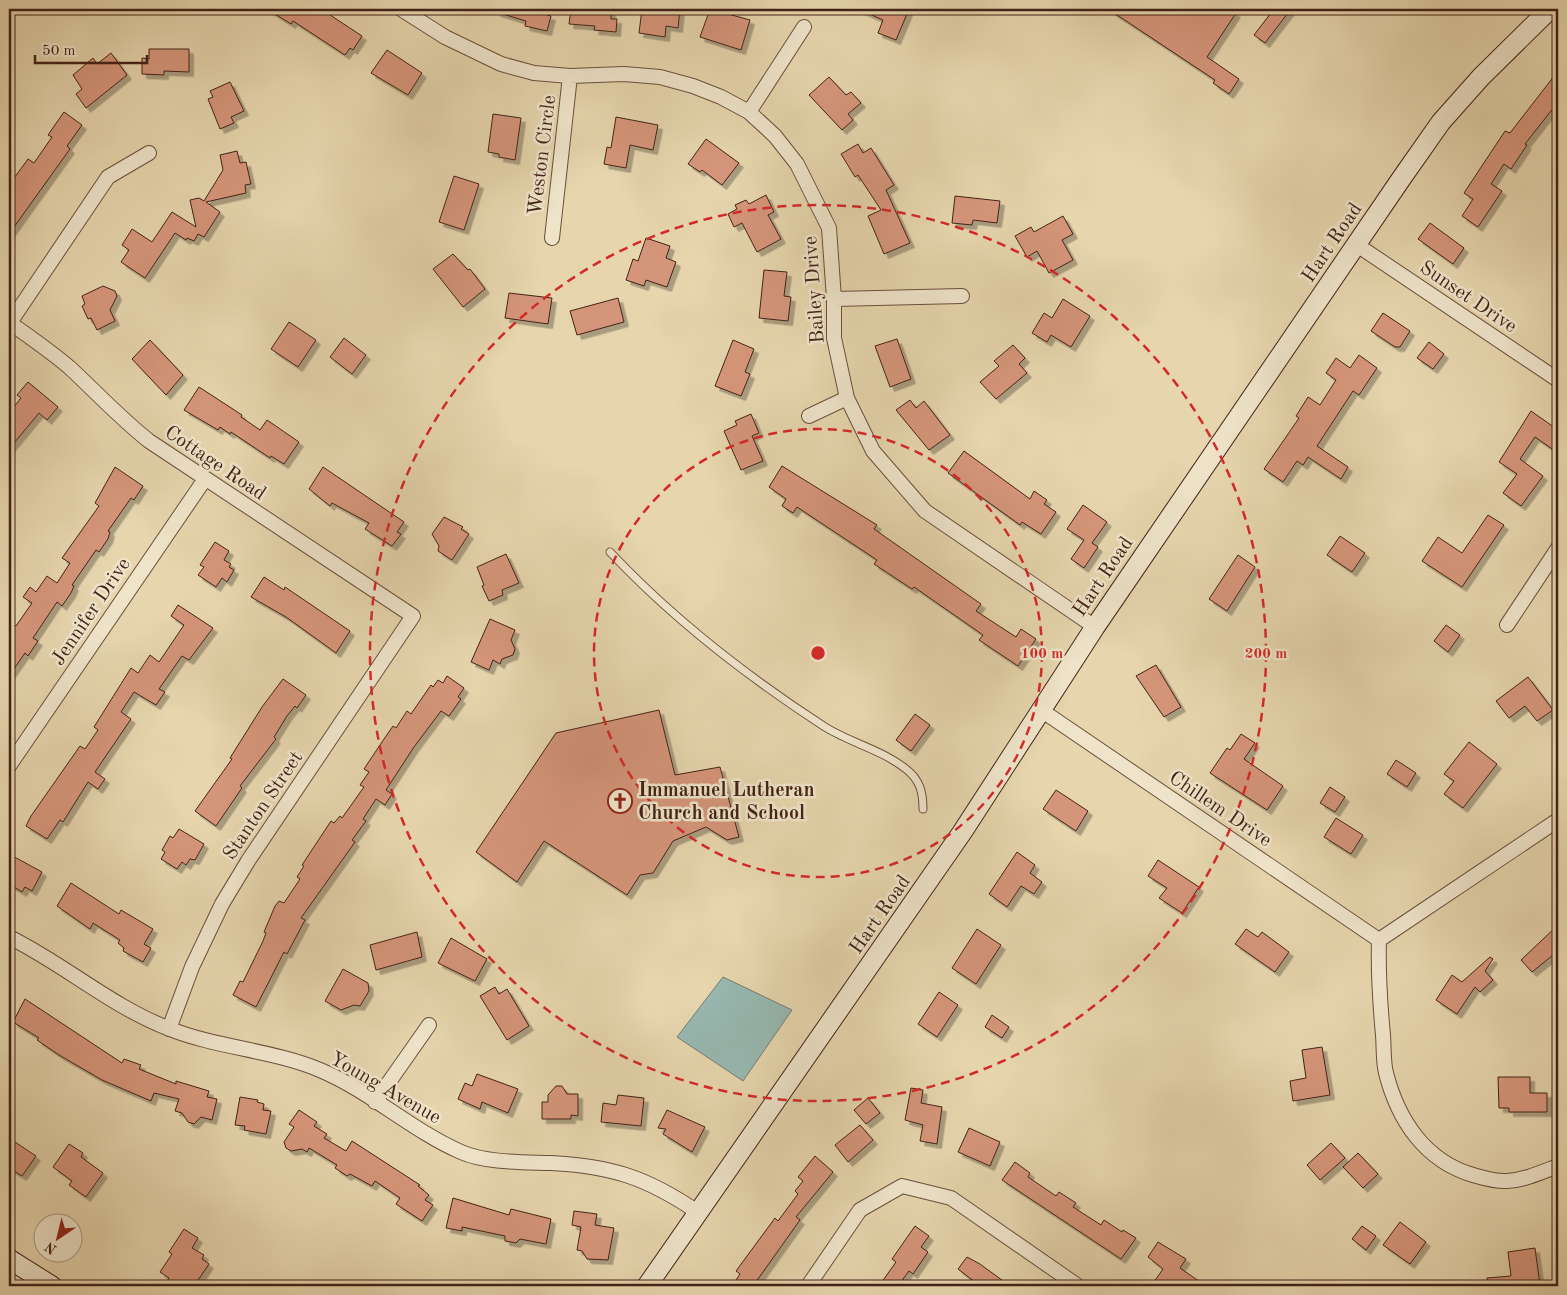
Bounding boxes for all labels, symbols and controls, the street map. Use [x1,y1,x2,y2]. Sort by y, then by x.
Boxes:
scale bar [35,32,148,64]
text: 50 m [42,44,76,59]
street label: Weston Circle [526,94,560,216]
street label: Hart Road [1299,200,1366,286]
street label: Bailey Drive [801,235,829,344]
street label: Sunset Drive [1416,258,1520,337]
street label: Cottage Road [161,423,269,505]
street label: Hart Road [1070,534,1137,620]
street label: Jennifer Drive [49,555,135,669]
centre of rings [809,644,827,662]
text: 100 m [1021,647,1063,662]
text: 200 m [1245,647,1287,662]
street label: Stanton Street [220,748,307,864]
street label: Chillem Drive [1165,768,1275,851]
place label: Immanuel Lutheran Church and School [638,781,815,824]
church icon: Immanuel Lutheran Church and School [607,788,633,814]
street label: Hart Road [846,872,915,958]
street label: Young Avenue [326,1049,444,1129]
north arrow [32,1212,82,1262]
text: N [42,1239,60,1257]

